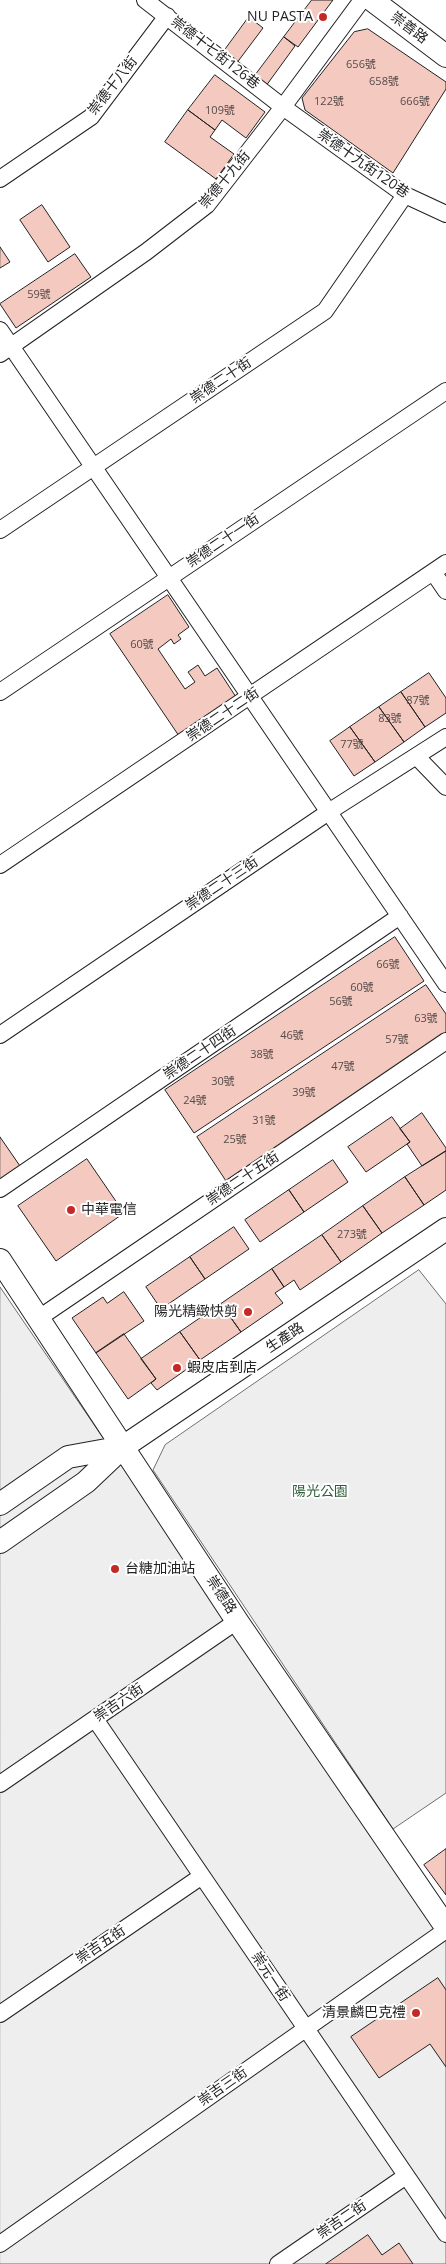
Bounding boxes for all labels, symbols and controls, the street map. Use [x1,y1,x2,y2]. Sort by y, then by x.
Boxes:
place label: NU PASTA [247,9,313,25]
street label: 崇善路 [387,9,431,47]
marker: NU PASTA [317,11,329,23]
street label: 崇德十七街126巷 [167,13,263,93]
street label: 崇德十八街 [85,53,141,119]
house number: 656號 [346,58,376,72]
house number: 658號 [369,75,399,89]
house number: 122號 [314,95,344,109]
house number: 666號 [400,95,430,109]
house number: 109號 [205,104,235,118]
street label: 崇德十九街120巷 [314,126,412,202]
street label: 崇德十九街 [196,148,254,212]
house number: 59號 [27,288,51,302]
street label: 崇德二十街 [187,354,255,408]
street label: 崇德二十一街 [183,511,263,571]
house number: 60號 [130,638,154,652]
street label: 崇德二十二街 [183,685,263,745]
house number: 87號 [406,694,430,708]
house number: 83號 [378,712,402,726]
house number: 77號 [340,738,364,752]
street label: 崇德二十三街 [182,854,262,914]
house number: 66號 [376,958,400,972]
house number: 60號 [350,981,374,995]
house number: 56號 [329,995,353,1009]
house number: 63號 [414,1012,438,1026]
street label: 崇德二十四街 [160,1023,240,1083]
house number: 46號 [280,1029,304,1043]
house number: 57號 [385,1033,409,1047]
house number: 38號 [250,1048,274,1062]
house number: 47號 [331,1060,355,1074]
house number: 30號 [211,1075,235,1089]
house number: 39號 [292,1086,316,1100]
house number: 24號 [183,1094,207,1108]
house number: 31號 [252,1114,276,1128]
house number: 25號 [223,1133,247,1147]
street label: 崇德二十五街 [203,1149,283,1209]
place label: 中華電信 [81,1202,137,1218]
marker: 中華電信 [65,1204,77,1216]
house number: 273號 [337,1228,367,1242]
place label: 陽光精緻快剪 [154,1304,238,1320]
marker: 陽光精緻快剪 [242,1306,254,1318]
street label: 生產路 [263,1319,307,1357]
place label: 蝦皮店到店 [187,1360,257,1376]
marker: 蝦皮店到店 [171,1362,183,1374]
park label: 陽光公園 [292,1484,348,1500]
place label: 台糖加油站 [125,1561,195,1577]
marker: 台糖加油站 [109,1563,121,1575]
street label: 崇德路 [203,1573,239,1617]
street label: 崇吉六街 [91,1680,147,1726]
street label: 崇吉五街 [73,1922,129,1968]
street label: 崇元一街 [247,1949,293,2005]
place label: 清景麟巴克禮 [322,2005,406,2021]
marker: 清景麟巴克禮 [410,2007,422,2019]
street label: 崇吉三街 [195,2064,251,2110]
street label: 崇吉二街 [314,2197,370,2243]

